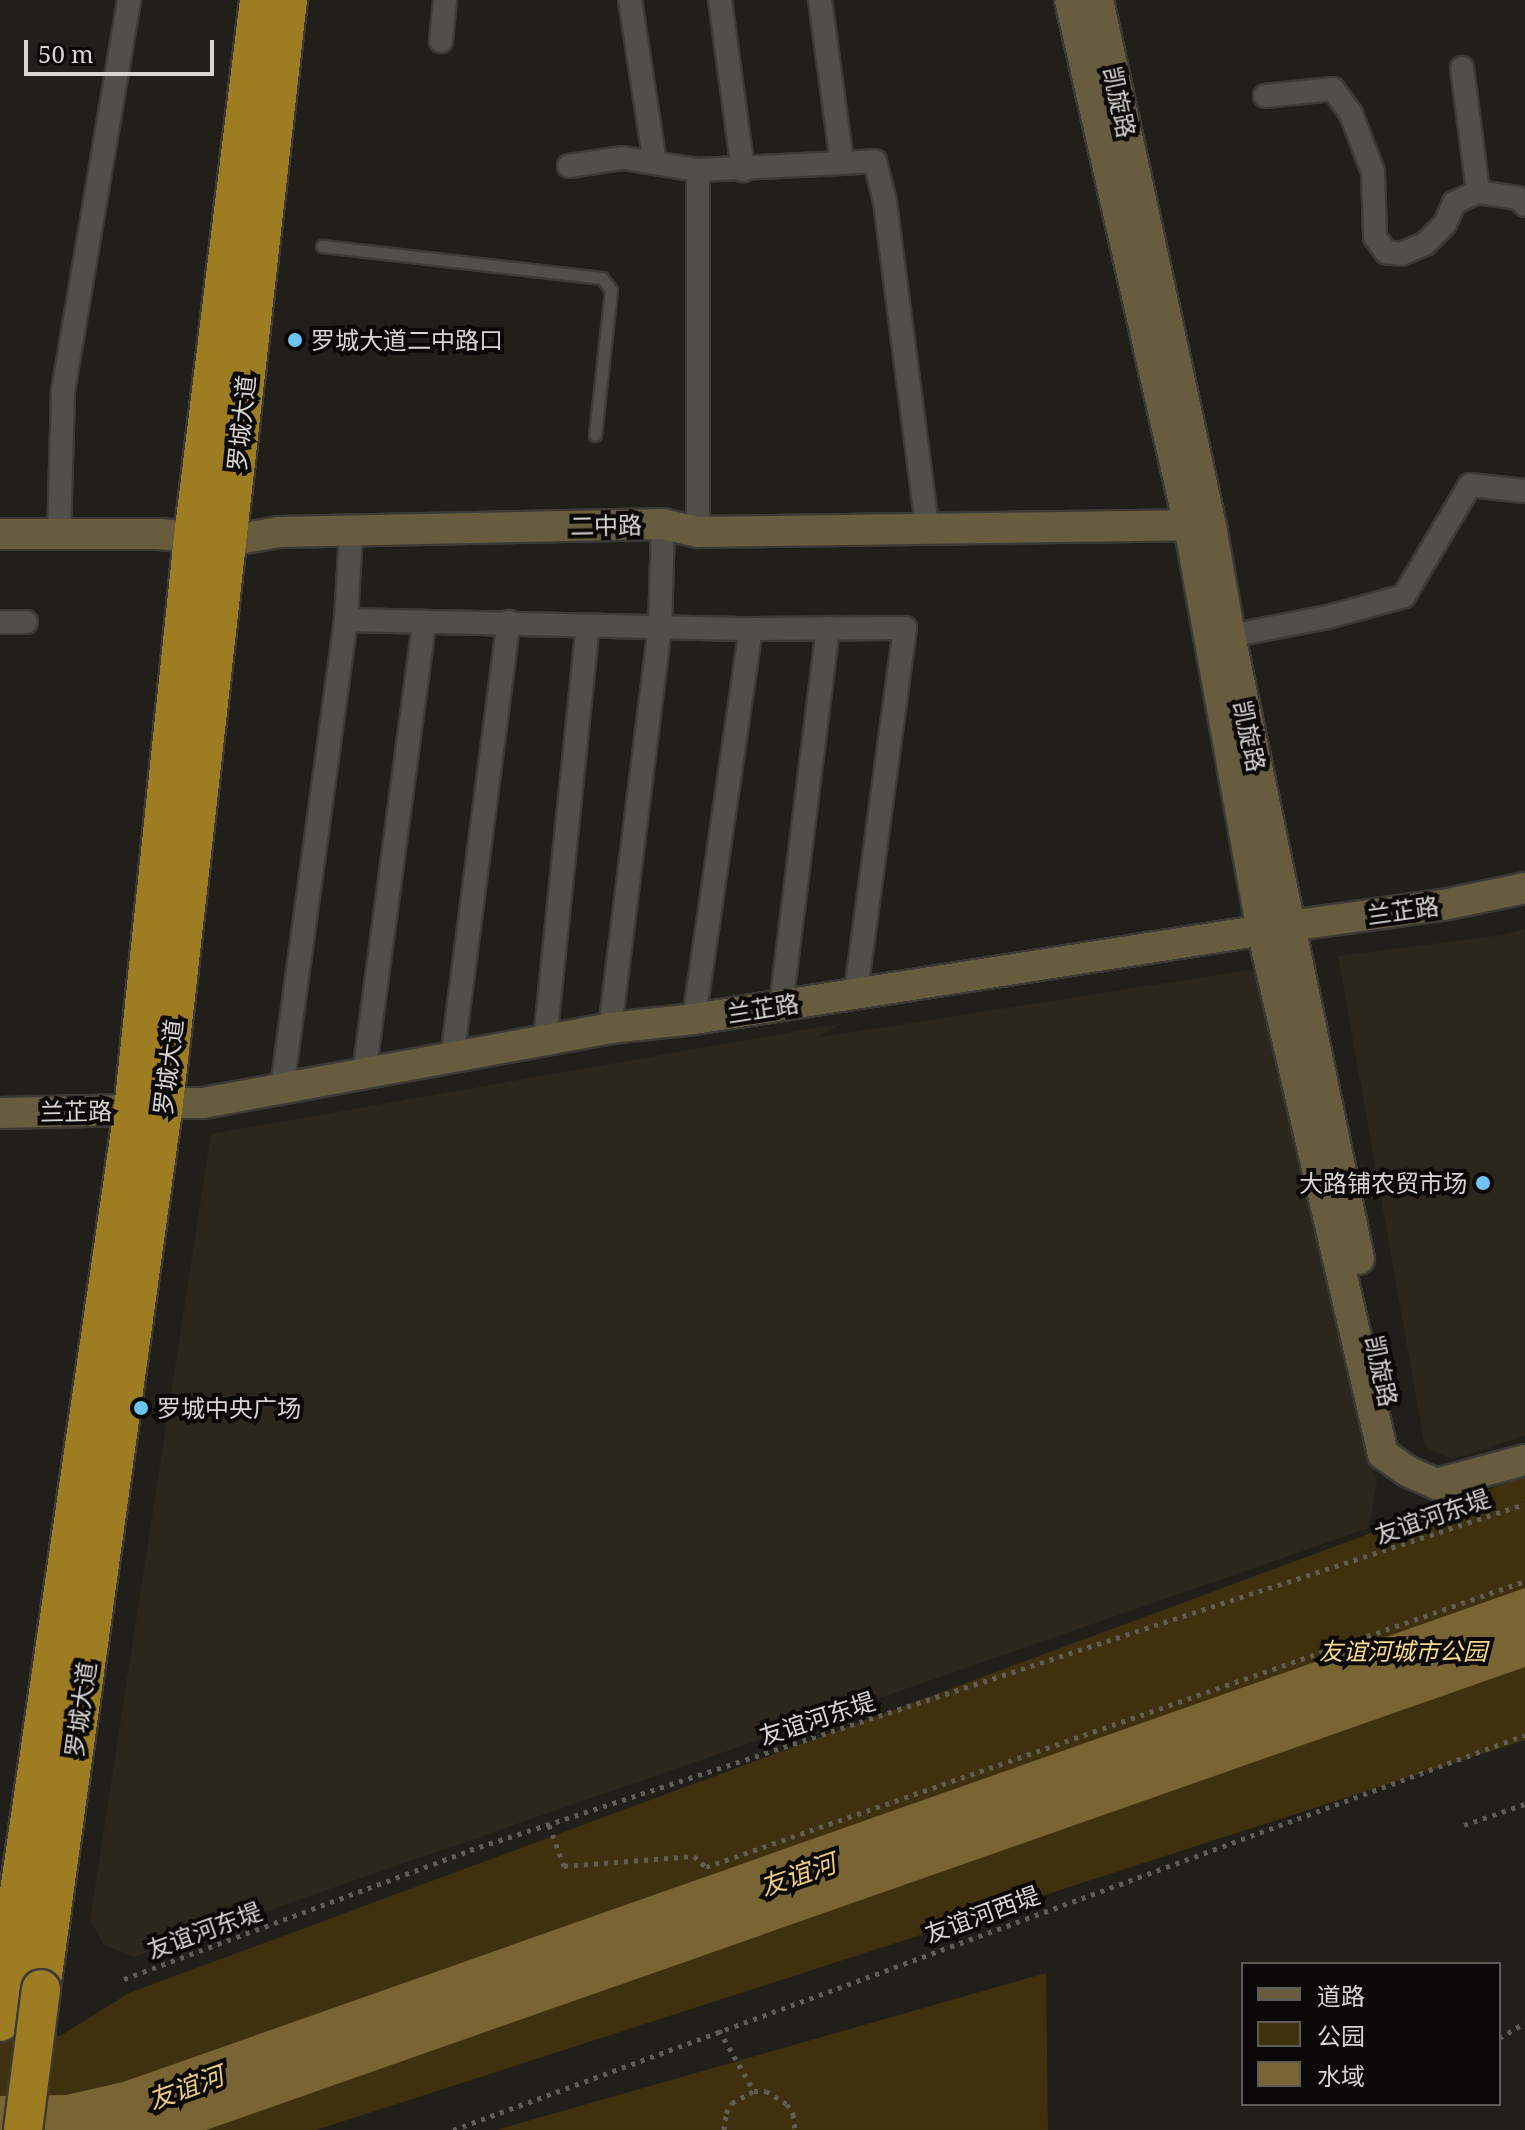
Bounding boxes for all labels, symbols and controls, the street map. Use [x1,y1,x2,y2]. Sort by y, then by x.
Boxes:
scale bar [28,24,218,74]
text: 50 m [38,37,94,70]
street label: 凯旋路 [1098,64,1142,140]
place label: 罗城大道二中路口 [311,326,503,354]
marker: 罗城大道二中路口 [286,331,304,349]
street label: 罗城大道 [222,374,260,472]
street label: 二中路 [570,510,642,540]
street label: 凯旋路 [1228,698,1272,774]
street label: 兰芷路 [1365,891,1441,929]
street label: 兰芷路 [725,988,801,1028]
street label: 罗城大道 [148,1018,188,1116]
street label: 兰芷路 [40,1096,112,1126]
place label: 大路铺农贸市场 [1299,1169,1467,1197]
marker: 大路铺农贸市场 [1474,1174,1492,1192]
street label: 凯旋路 [1360,1333,1404,1409]
place label: 罗城中央广场 [157,1394,301,1422]
marker: 罗城中央广场 [132,1399,150,1417]
street label: 友谊河东堤 [1371,1483,1493,1549]
park label: 友谊河城市公园 [1319,1637,1487,1665]
street label: 罗城大道 [59,1659,101,1759]
street label: 友谊河东堤 [755,1686,879,1750]
water label: 友谊河 [756,1848,840,1902]
street label: 友谊河西堤 [921,1880,1043,1948]
street label: 友谊河东堤 [143,1896,265,1964]
legend [1241,1962,1501,2106]
text: 道路 [1317,1979,1365,2012]
text: 公园 [1317,2019,1365,2052]
text: 水域 [1317,2059,1365,2092]
water label: 友谊河 [144,2060,228,2116]

